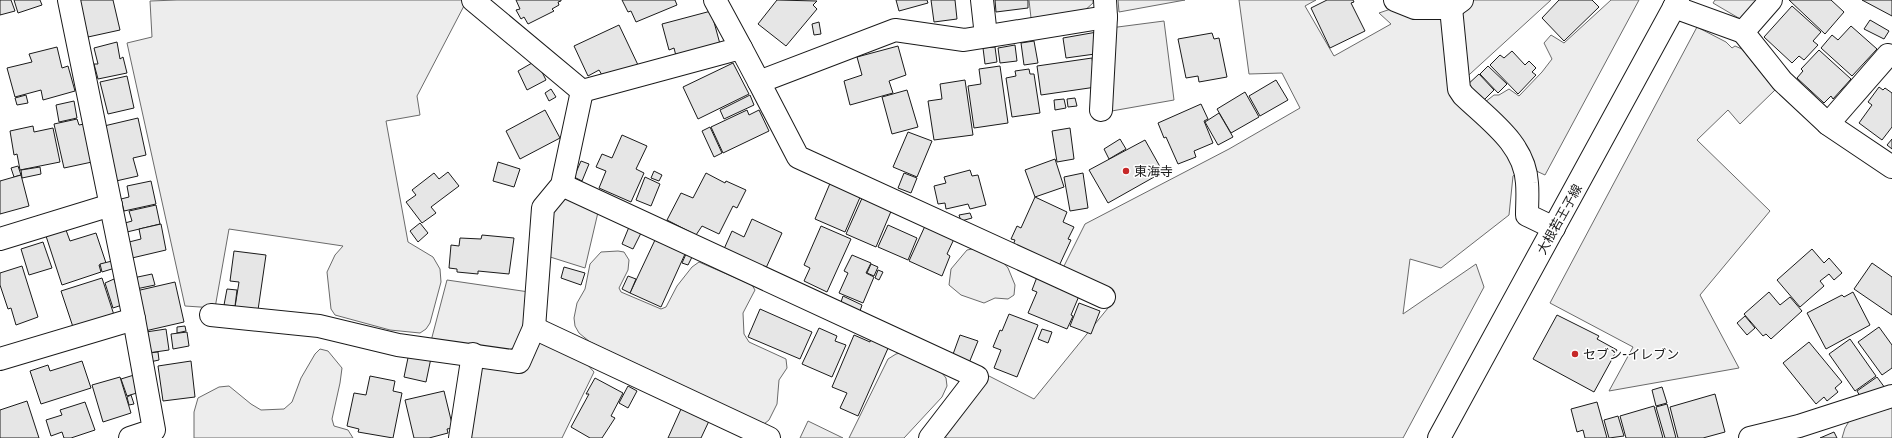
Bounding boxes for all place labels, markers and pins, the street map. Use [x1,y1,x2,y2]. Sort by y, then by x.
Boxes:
place label: 東海寺 [1134,163,1173,180]
marker: 東海寺 [1121,166,1131,176]
place label: セブン-イレブン [1583,346,1679,363]
marker: セブン-イレブン [1570,349,1580,359]

